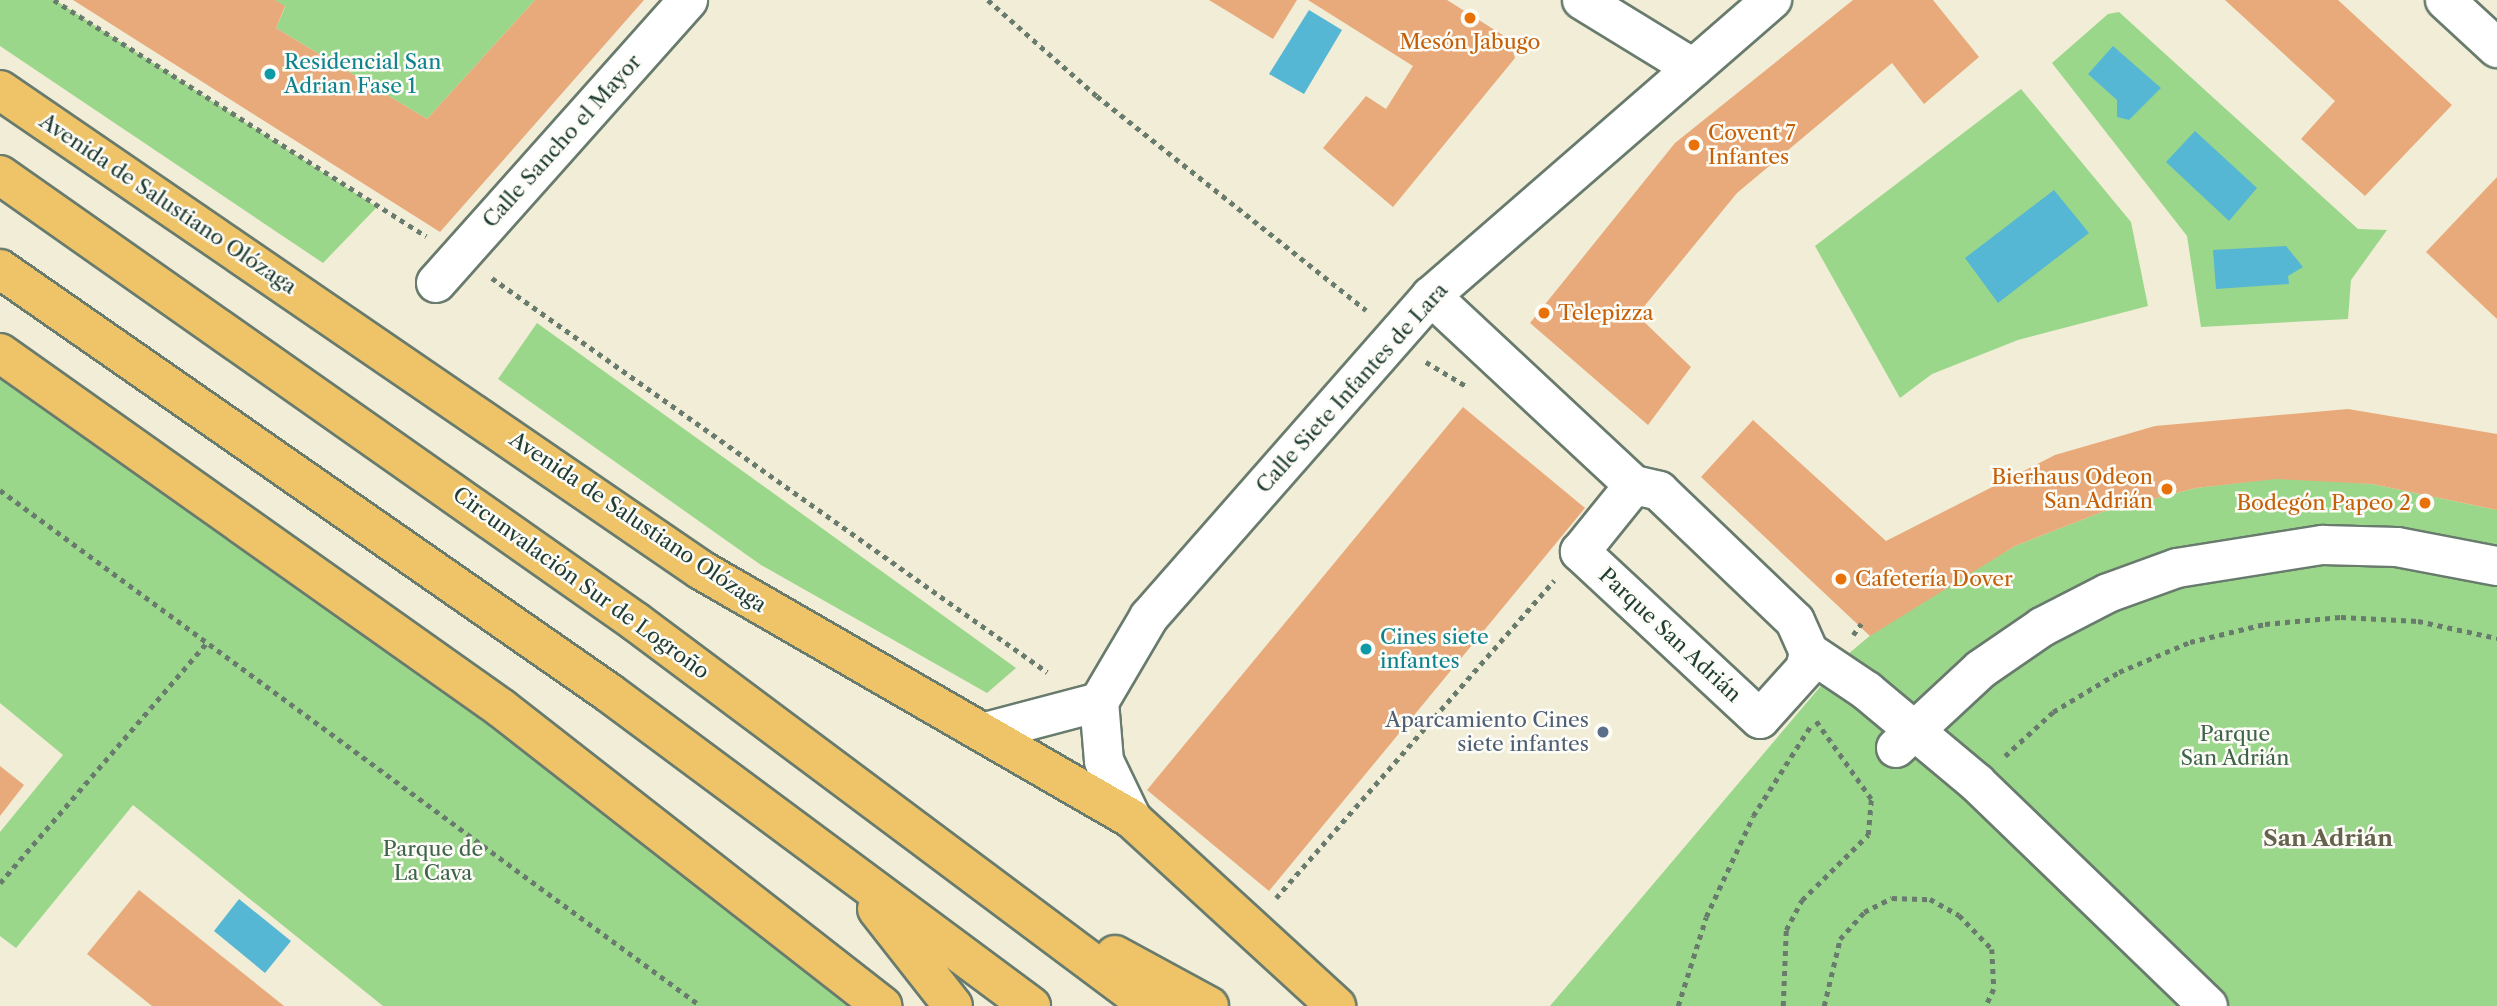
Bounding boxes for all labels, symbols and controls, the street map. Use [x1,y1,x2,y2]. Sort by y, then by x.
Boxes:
marker: Mesón Jabugo [1462,10,1478,26]
place label: Mesón Jabugo [1400,29,1540,55]
place label: Residencial San Adrian Fase 1 [284,49,441,99]
street label: Calle Sancho el Mayor [478,49,646,233]
marker: Residencial San Adrian Fase 1 [262,66,278,82]
street label: Avenida de Salustiano Olózaga [35,108,301,300]
place label: Covent 7 Infantes [1708,120,1796,170]
marker: Covent 7 Infantes [1686,137,1702,153]
street label: Calle Siete Infantes de Lara [1251,278,1453,498]
place label: Telepizza [1558,300,1654,326]
marker: Telepizza [1536,305,1552,321]
street label: Avenida de Salustiano Olózaga [505,426,771,618]
place label: Bierhaus Odeon San Adrián [1991,464,2153,514]
street label: Circunvalación Sur de Logroño [448,481,714,685]
marker: Bierhaus Odeon San Adrián [2159,481,2175,497]
place label: Bodegón Papeo 2 [2236,490,2411,516]
marker: Bodegón Papeo 2 [2417,495,2433,511]
street label: Parque San Adrián [1593,562,1747,708]
place label: Cafetería Dover [1855,566,2013,592]
marker: Cafetería Dover [1833,571,1849,587]
place label: Cines siete infantes [1380,624,1489,674]
marker: Cines siete infantes [1358,641,1374,657]
place label: Aparcamiento Cines siete infantes [1385,707,1589,757]
park label: Parque San Adrián [2180,721,2290,771]
marker: Aparcamiento Cines siete infantes [1595,724,1611,740]
district label: San Adrián [2263,824,2393,852]
park label: Parque de La Cava [383,836,483,886]

